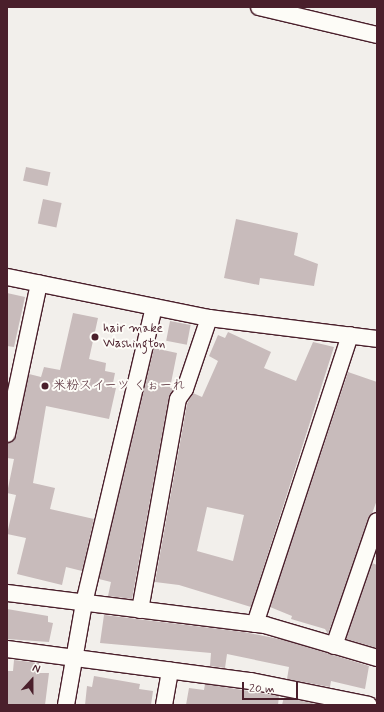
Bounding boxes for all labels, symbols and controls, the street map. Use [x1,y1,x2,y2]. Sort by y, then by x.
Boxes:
place label: hair make Washington [103,322,165,353]
marker: hair make Washington [90,332,100,342]
place label: 米粉スイーツ くぉーれ [53,378,185,394]
marker: 米粉スイーツ くぉーれ [40,381,50,391]
north arrow [12,660,52,700]
text: N [30,661,42,677]
scale bar [244,674,300,700]
text: 20 m [249,681,275,697]

